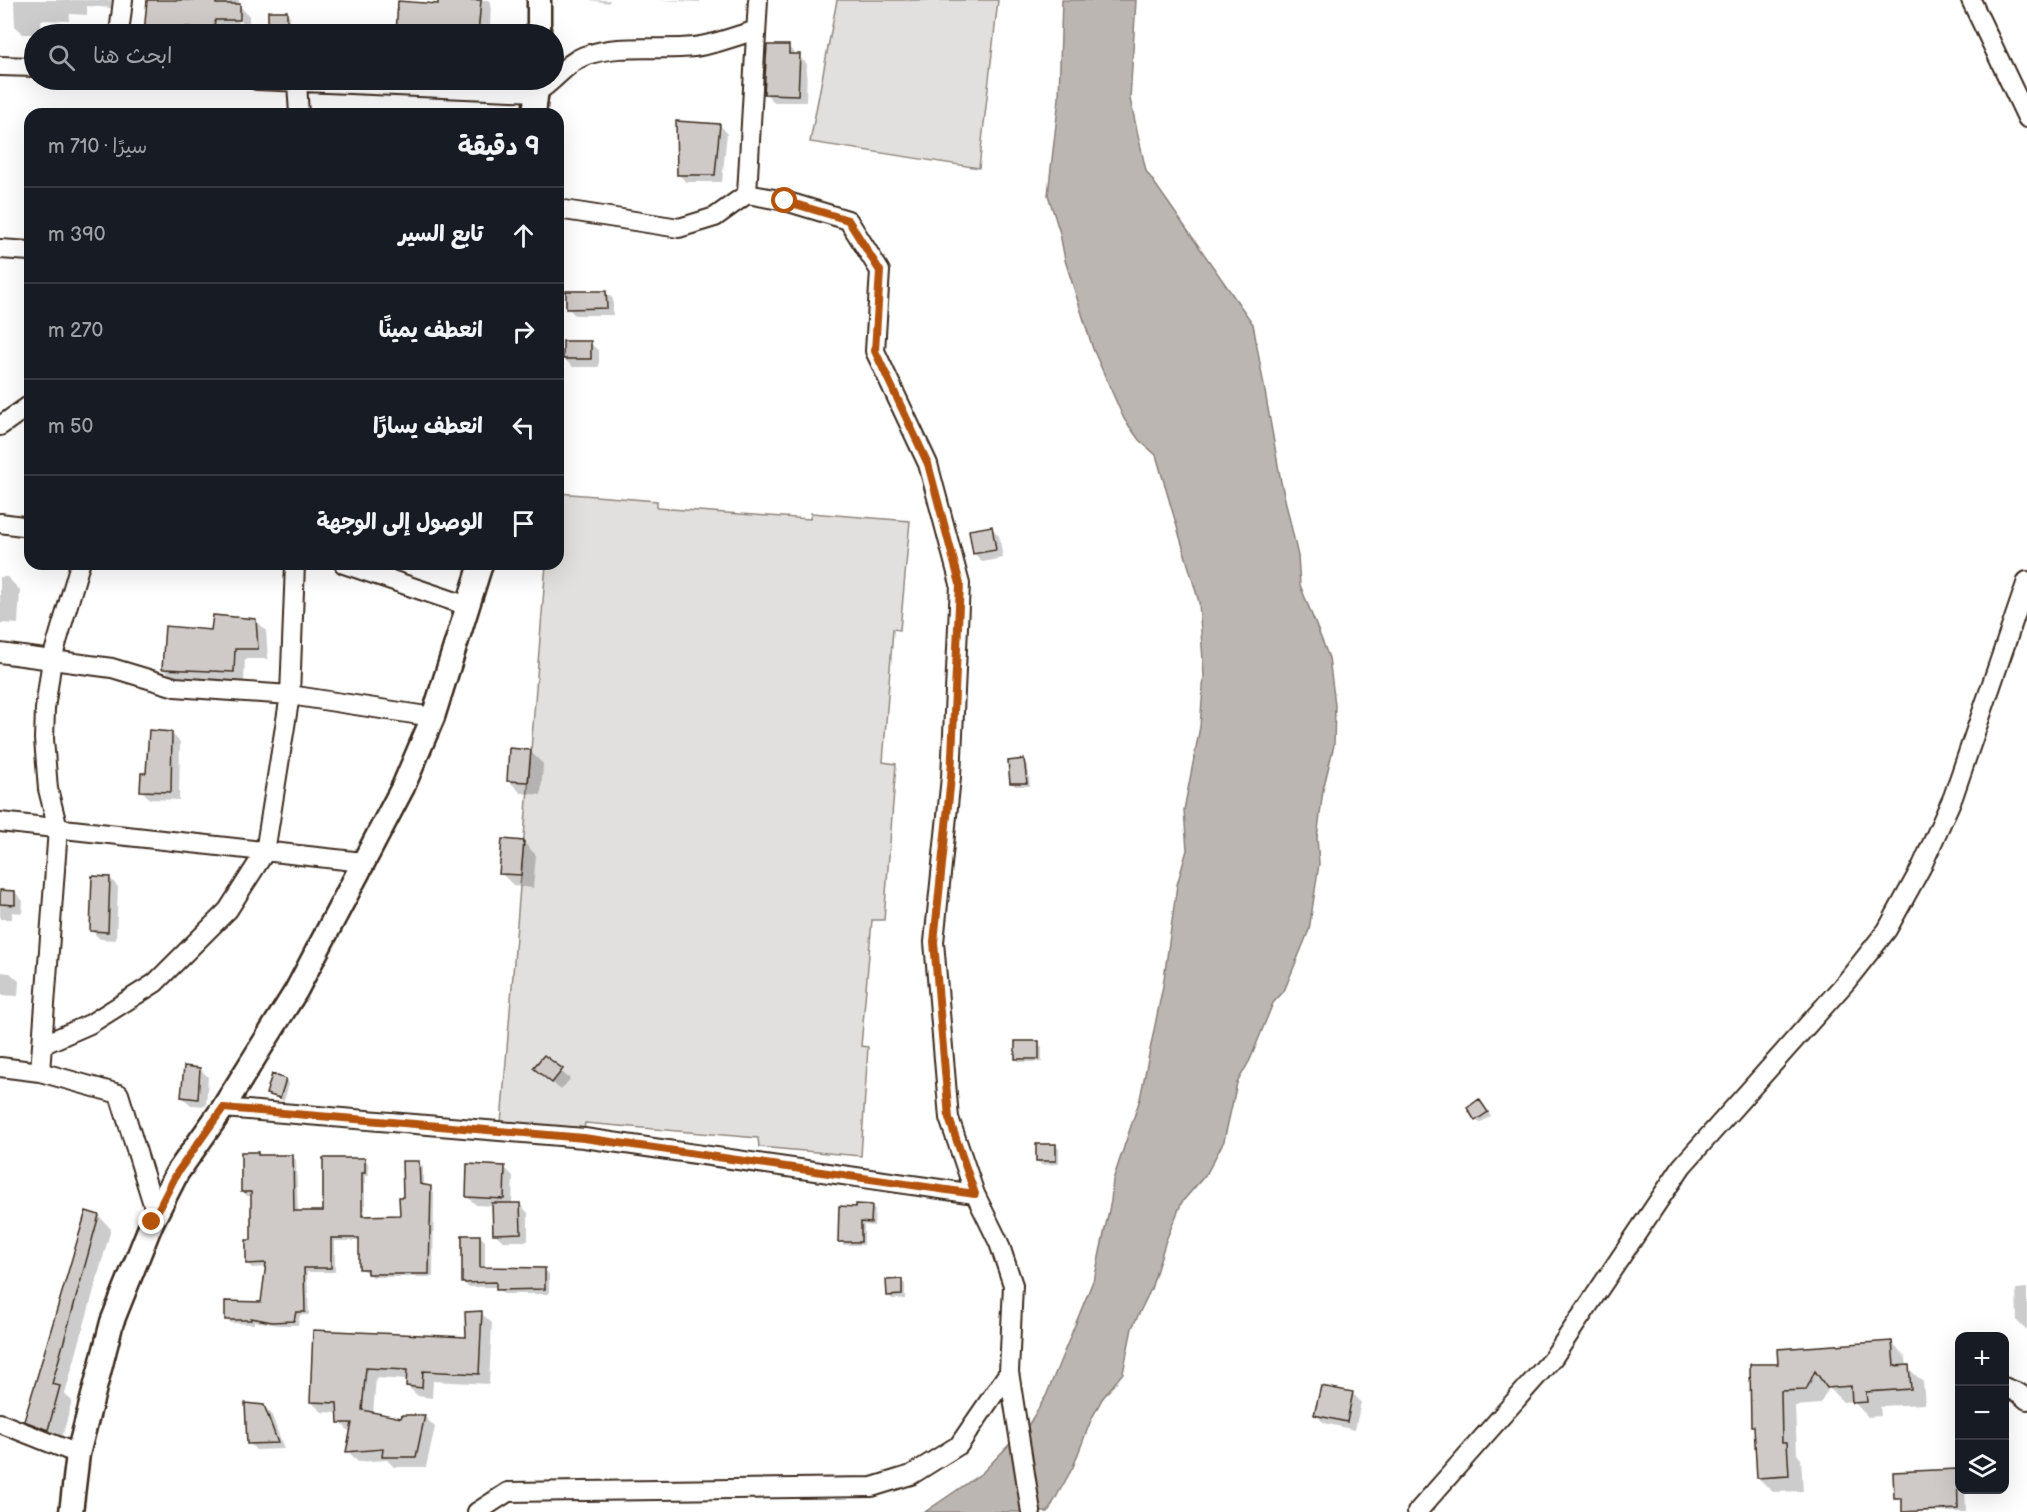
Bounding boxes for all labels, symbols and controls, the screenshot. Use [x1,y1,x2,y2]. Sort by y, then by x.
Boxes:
search box [24,24,564,90]
icon: search [45,41,78,74]
text: ابحث هنا [93,43,173,70]
text: 9 دقيقة [458,132,540,163]
text: سيرًا · 710 m [48,135,147,159]
route start [771,187,797,213]
icon: ahead [507,219,540,252]
text: تابع السير [399,221,483,248]
text: 390 m [48,223,106,247]
icon: right [507,315,540,348]
text: انعطف يمينًا [379,317,483,344]
text: 270 m [48,319,103,343]
icon: left [507,411,540,444]
text: انعطف يسارًا [373,413,483,440]
text: 50 m [48,415,93,439]
icon: arrive [507,507,540,540]
text: الوصول إلى الوجهة [316,509,483,536]
route end [138,1208,164,1234]
map controls [1955,1332,2009,1494]
button: + [1955,1332,2009,1386]
button: − [1955,1386,2009,1440]
button: layers [1955,1440,2009,1494]

